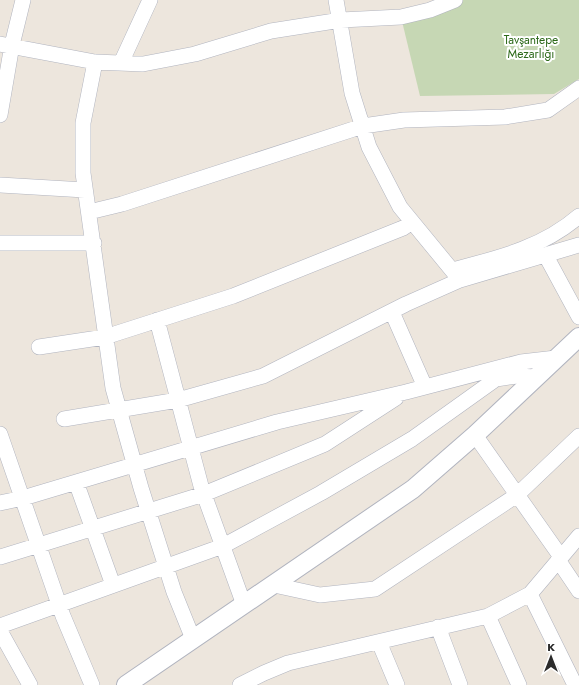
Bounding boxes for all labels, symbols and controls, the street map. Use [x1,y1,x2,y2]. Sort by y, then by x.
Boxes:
park label: Tavşantepe Mezarlığı [504,31,558,63]
north arrow [531,637,571,677]
text: K [547,639,555,655]

